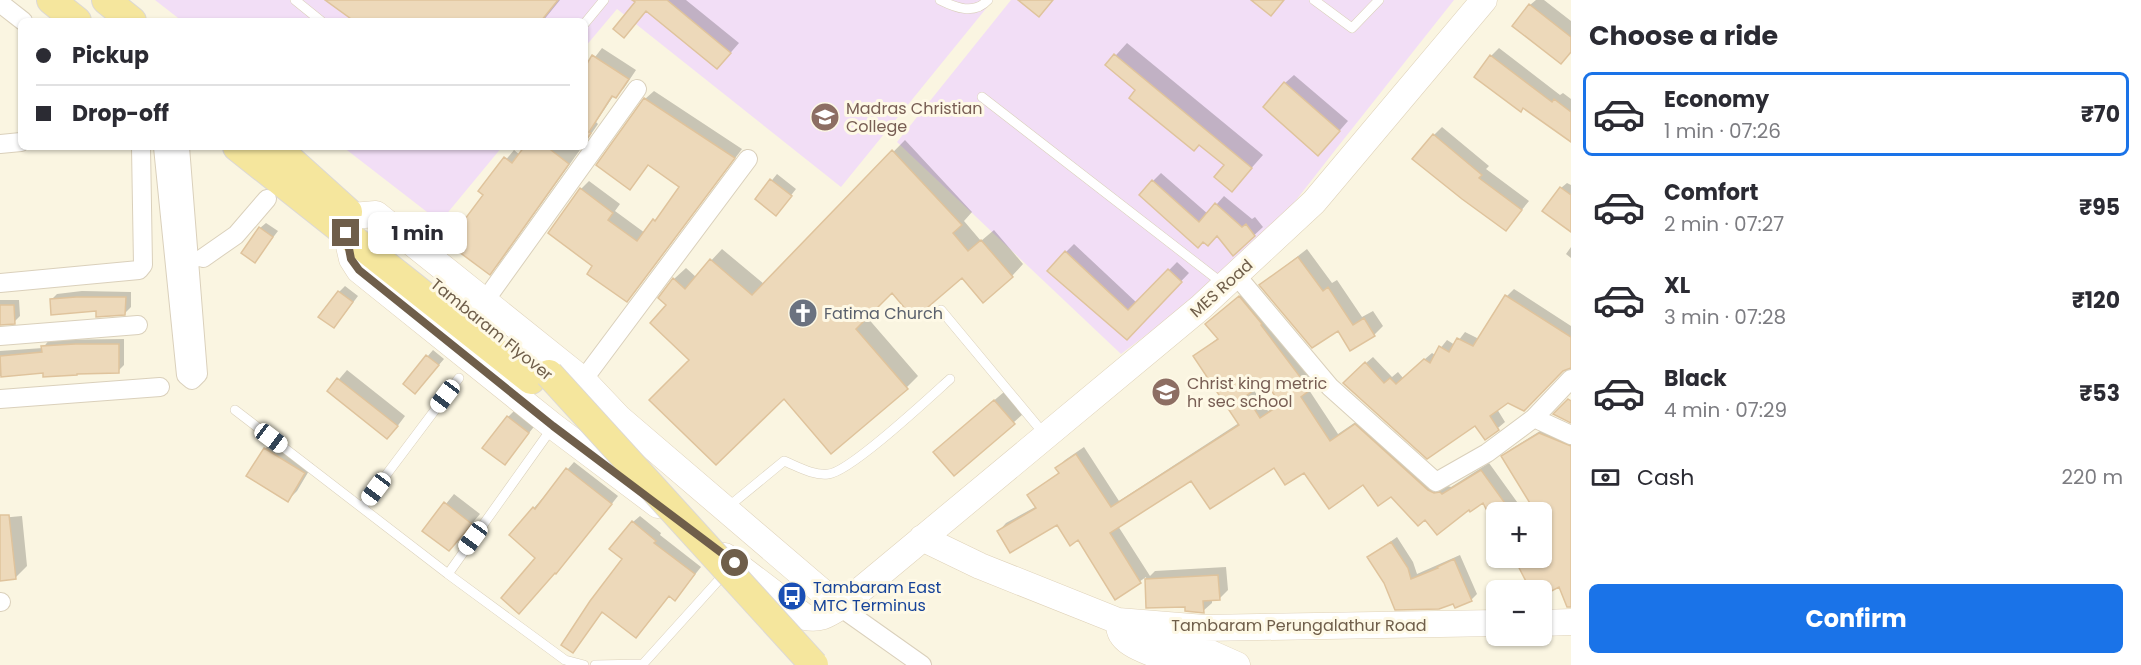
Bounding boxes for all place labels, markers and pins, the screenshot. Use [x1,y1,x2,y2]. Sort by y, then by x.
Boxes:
place label: Madras Christian College [846,97,982,138]
school or university icon: Madras Christian College [809,101,841,133]
church icon: Fatima Church [787,297,819,329]
place label: Fatima Church [824,302,943,325]
place label: Christ king metric hr sec school [1187,372,1328,413]
school or university icon: Christ king metric hr sec school [1150,376,1182,408]
place label: Tambaram East MTC Terminus [813,576,941,617]
bus stop icon: Tambaram East MTC Terminus [776,580,808,612]

